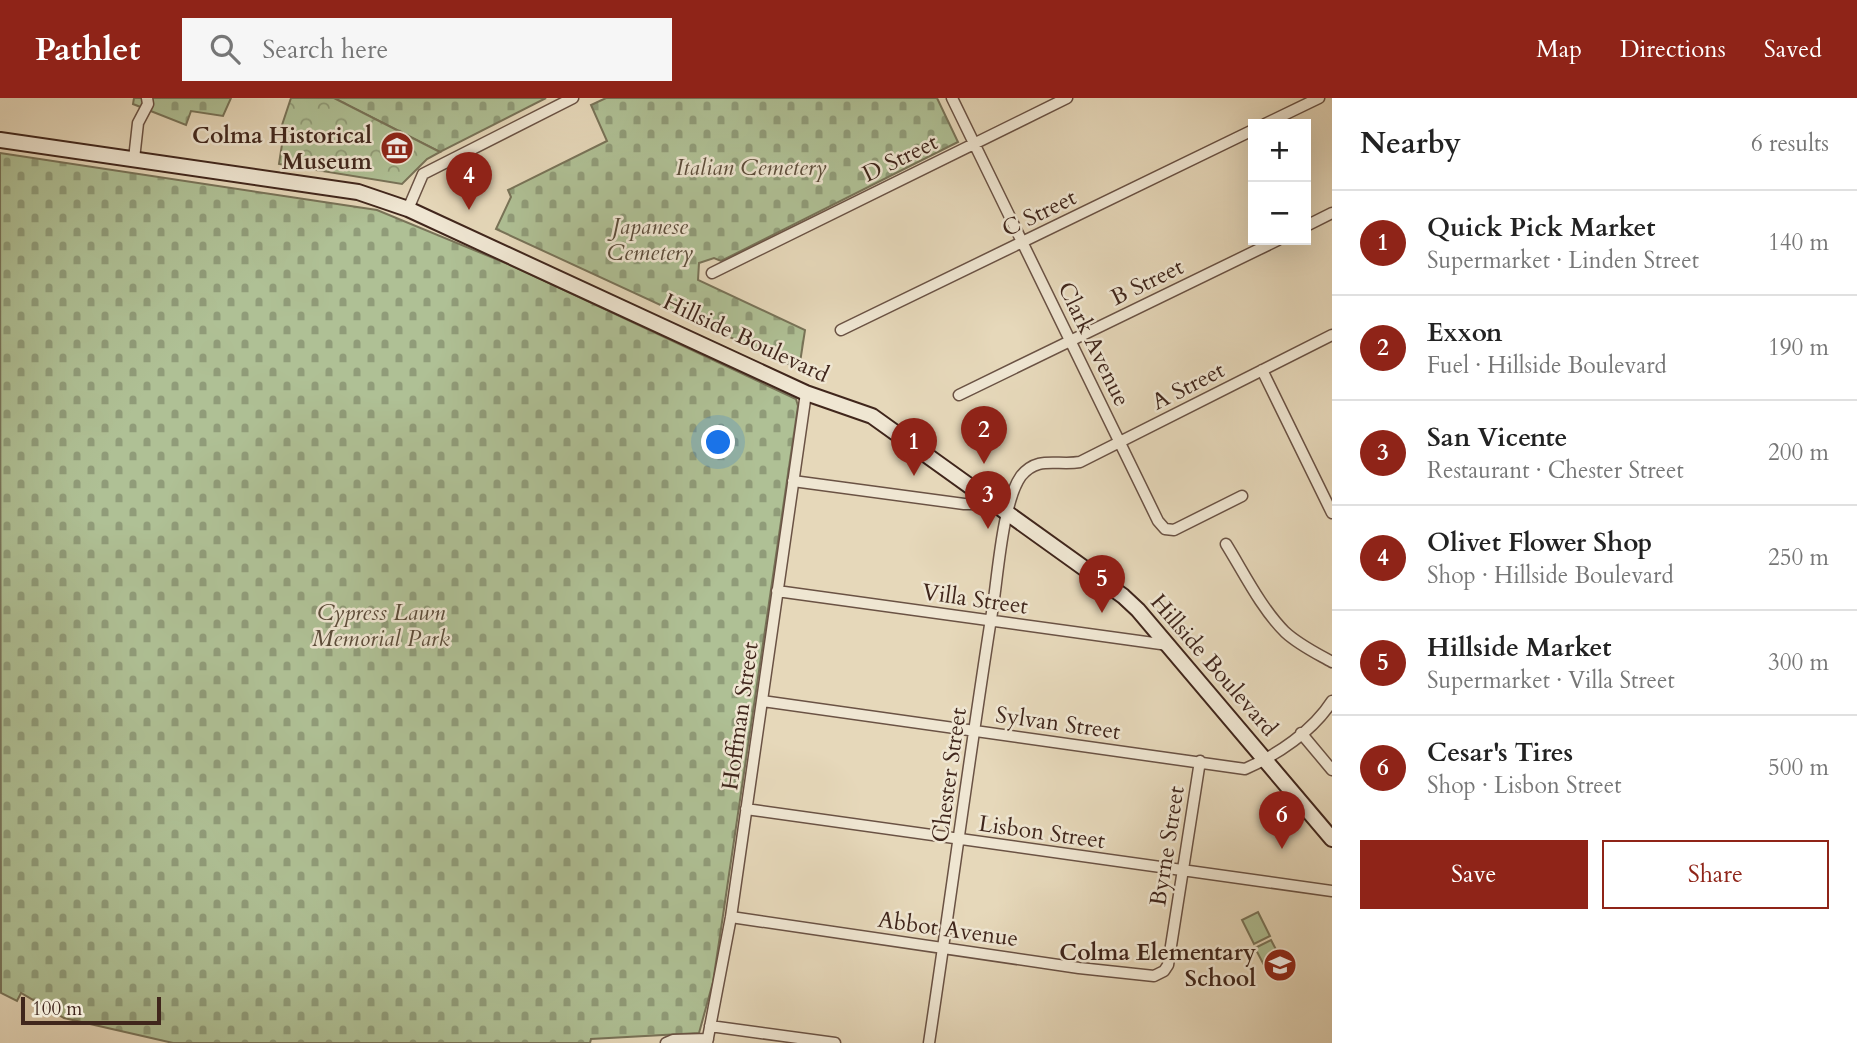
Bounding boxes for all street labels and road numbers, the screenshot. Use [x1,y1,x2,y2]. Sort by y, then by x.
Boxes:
street label: D Street [857,126,943,190]
street label: C Street [997,182,1081,244]
street label: B Street [1106,251,1188,313]
street label: Clark Avenue [1051,277,1137,411]
street label: Hillside Boulevard [658,286,835,390]
street label: A Street [1146,355,1230,417]
street label: Villa Street [920,576,1030,622]
street label: Hillside Boulevard [1143,587,1285,744]
street label: Hoffman Street [714,640,766,792]
street label: Sylvan Street [994,699,1122,747]
street label: Chester Street [924,706,974,844]
street label: Byrne Street [1142,784,1192,908]
street label: Lisbon Street [977,808,1107,856]
street label: Abbot Avenue [876,904,1020,954]

